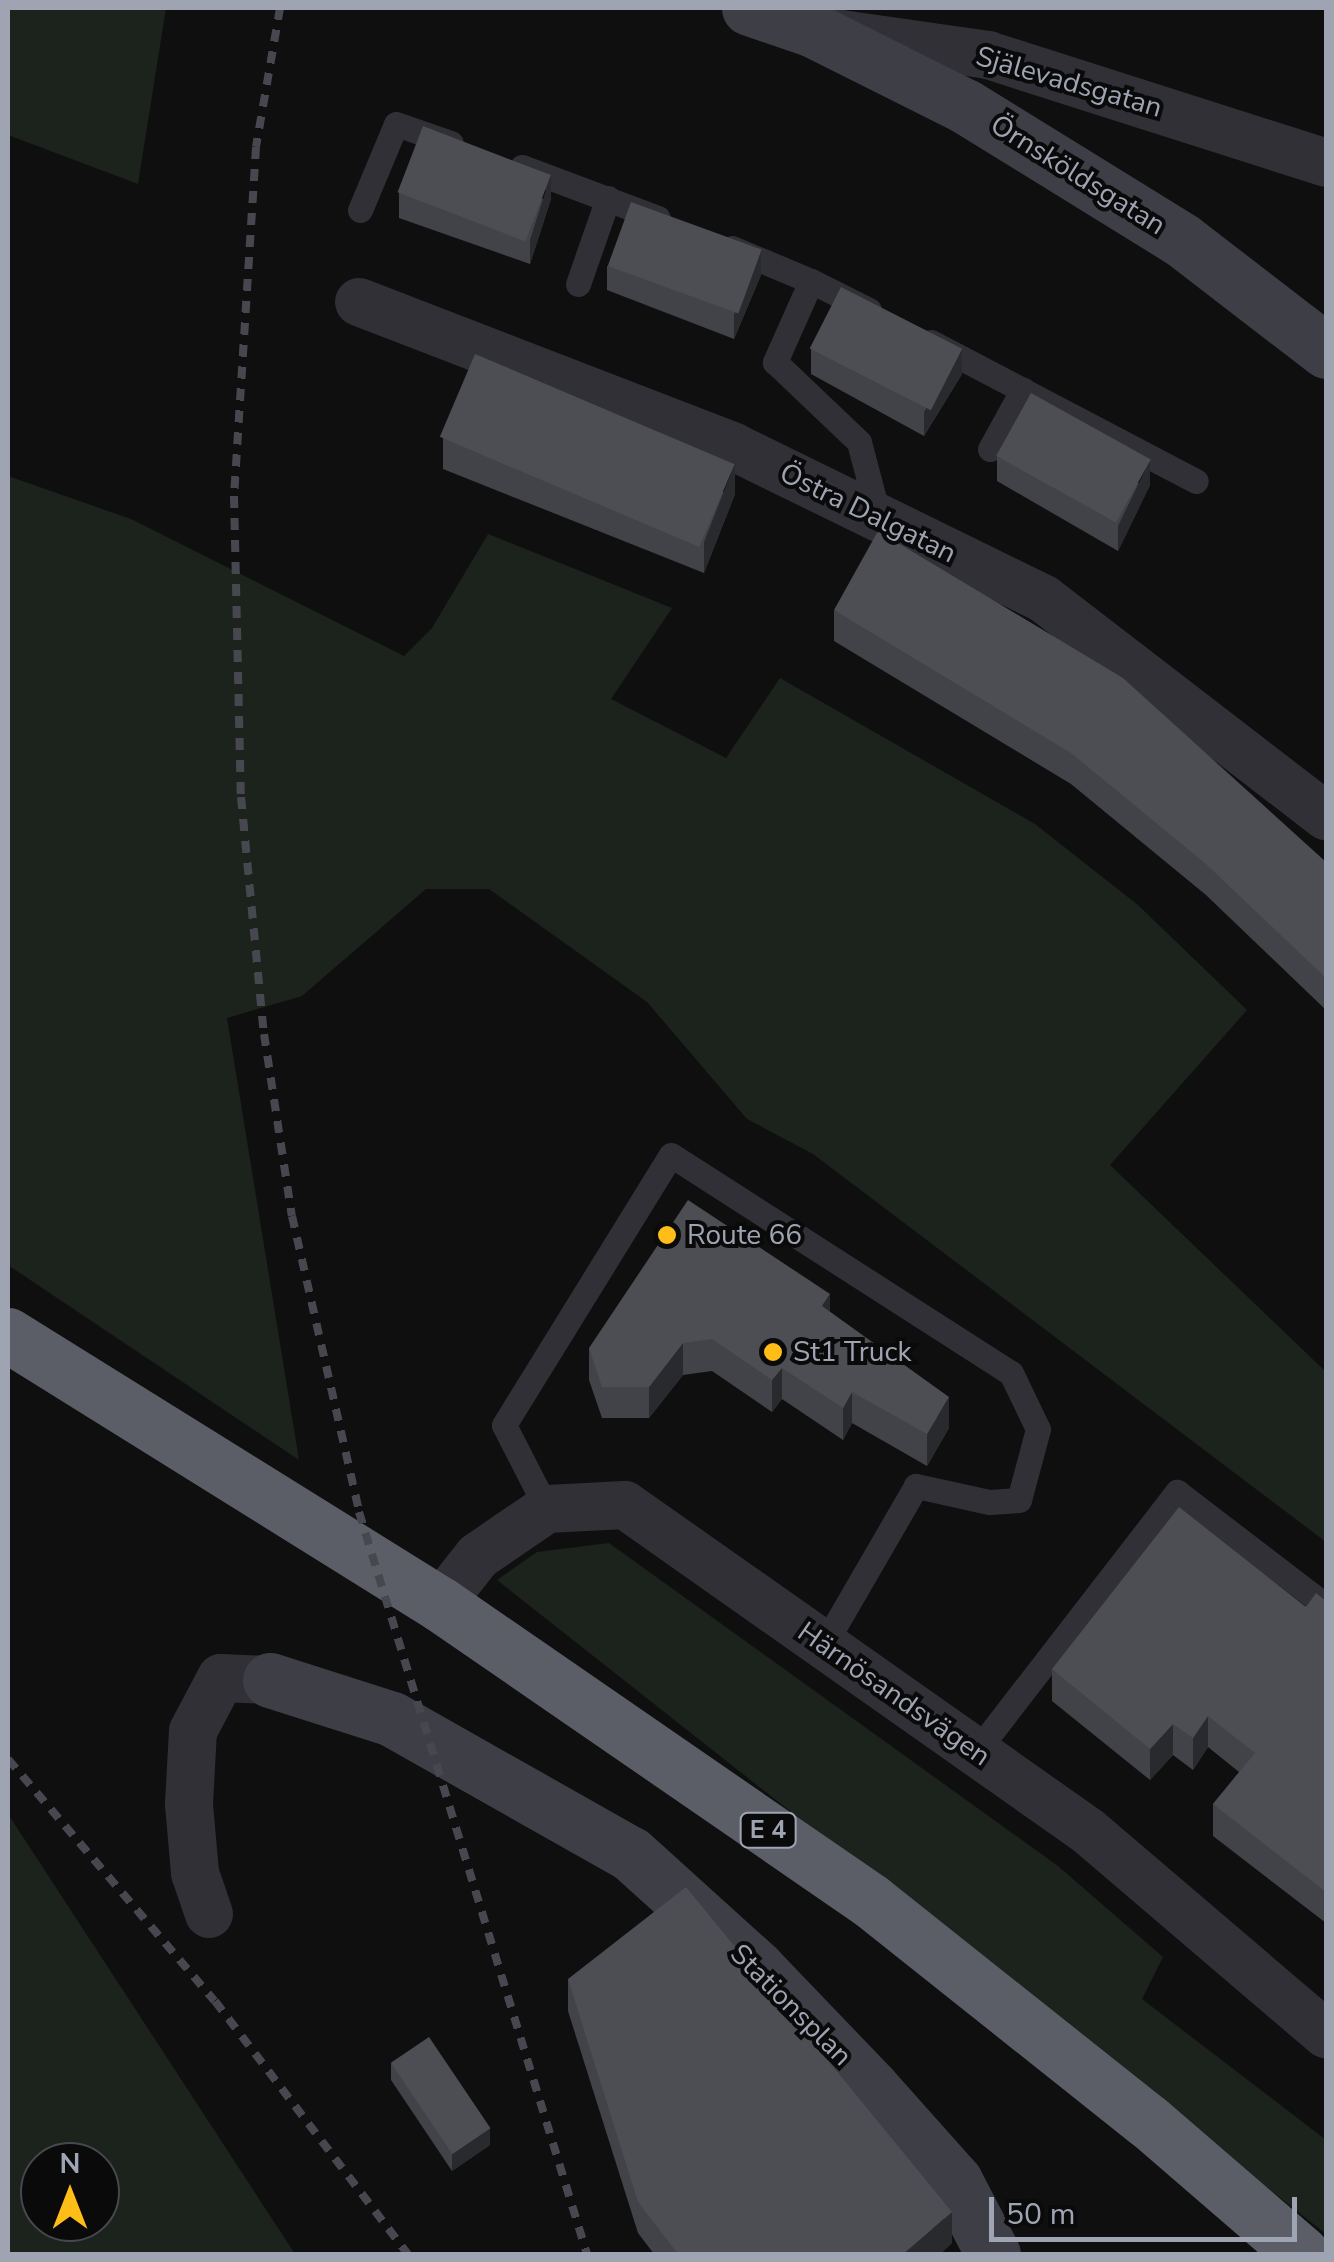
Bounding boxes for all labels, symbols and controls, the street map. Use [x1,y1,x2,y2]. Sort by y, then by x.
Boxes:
street label: Själevadsgatan [972,39,1166,125]
street label: Örnsköldsgatan [984,108,1172,242]
street label: Östra Dalgatan [774,456,962,570]
place label: Route 66 [687,1218,802,1252]
marker: Route 66 [656,1224,678,1246]
place label: St1 Truck [793,1335,911,1369]
marker: St1 Truck [762,1341,784,1363]
street label: Härnösandsvägen [791,1615,997,1773]
road number: E 4 [738,1810,798,1850]
street label: Stationsplan [723,1937,859,2073]
north arrow [20,2142,120,2242]
text: N [60,2145,80,2183]
scale bar [994,2177,1302,2239]
text: 50 m [1006,2194,1075,2235]

